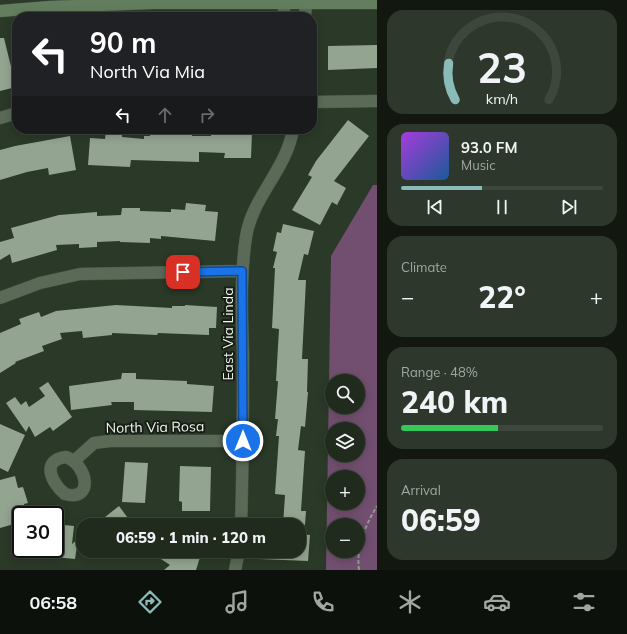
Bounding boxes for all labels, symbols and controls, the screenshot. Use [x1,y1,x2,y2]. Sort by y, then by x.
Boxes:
text: 90 m [90,25,156,60]
icon: left [24,28,76,80]
text: 23 [477,41,527,93]
text: North Via Mia [90,60,205,83]
text: km/h [486,90,518,108]
icon: left [112,104,134,126]
icon: ahead [154,104,176,126]
icon: right [196,104,218,126]
text: 93.0 FM [461,138,517,157]
text: Music [461,157,496,173]
icon: previous [424,196,446,218]
icon: pause [491,196,513,218]
icon: next [558,196,580,218]
pin [166,255,200,289]
text: Climate [401,259,447,275]
icon: arrive [172,261,194,283]
text: 22° [478,278,526,316]
text: − [401,283,414,311]
text: + [590,283,603,311]
street label: East Via Linda [219,287,237,381]
text: Range · 48% [401,364,478,380]
map controls [325,374,365,558]
button: search [325,374,365,414]
text: 240 km [401,383,508,421]
street label: North Via Rosa [106,417,204,437]
position arrow [222,420,264,462]
button: layers [325,422,365,462]
button: + [325,470,365,510]
text: Arrival [401,482,441,498]
text: 06:59 [401,501,481,539]
speed limit sign: 30 [12,506,64,558]
button: − [325,518,365,558]
text: 06:59 · 1 min · 120 m [116,528,266,547]
icon: directions [136,588,164,616]
icon: music [223,588,251,616]
icon: phone [309,588,337,616]
icon: climate [396,588,424,616]
icon: car [483,588,511,616]
icon: filters [570,588,598,616]
text: 06:58 [29,591,77,614]

